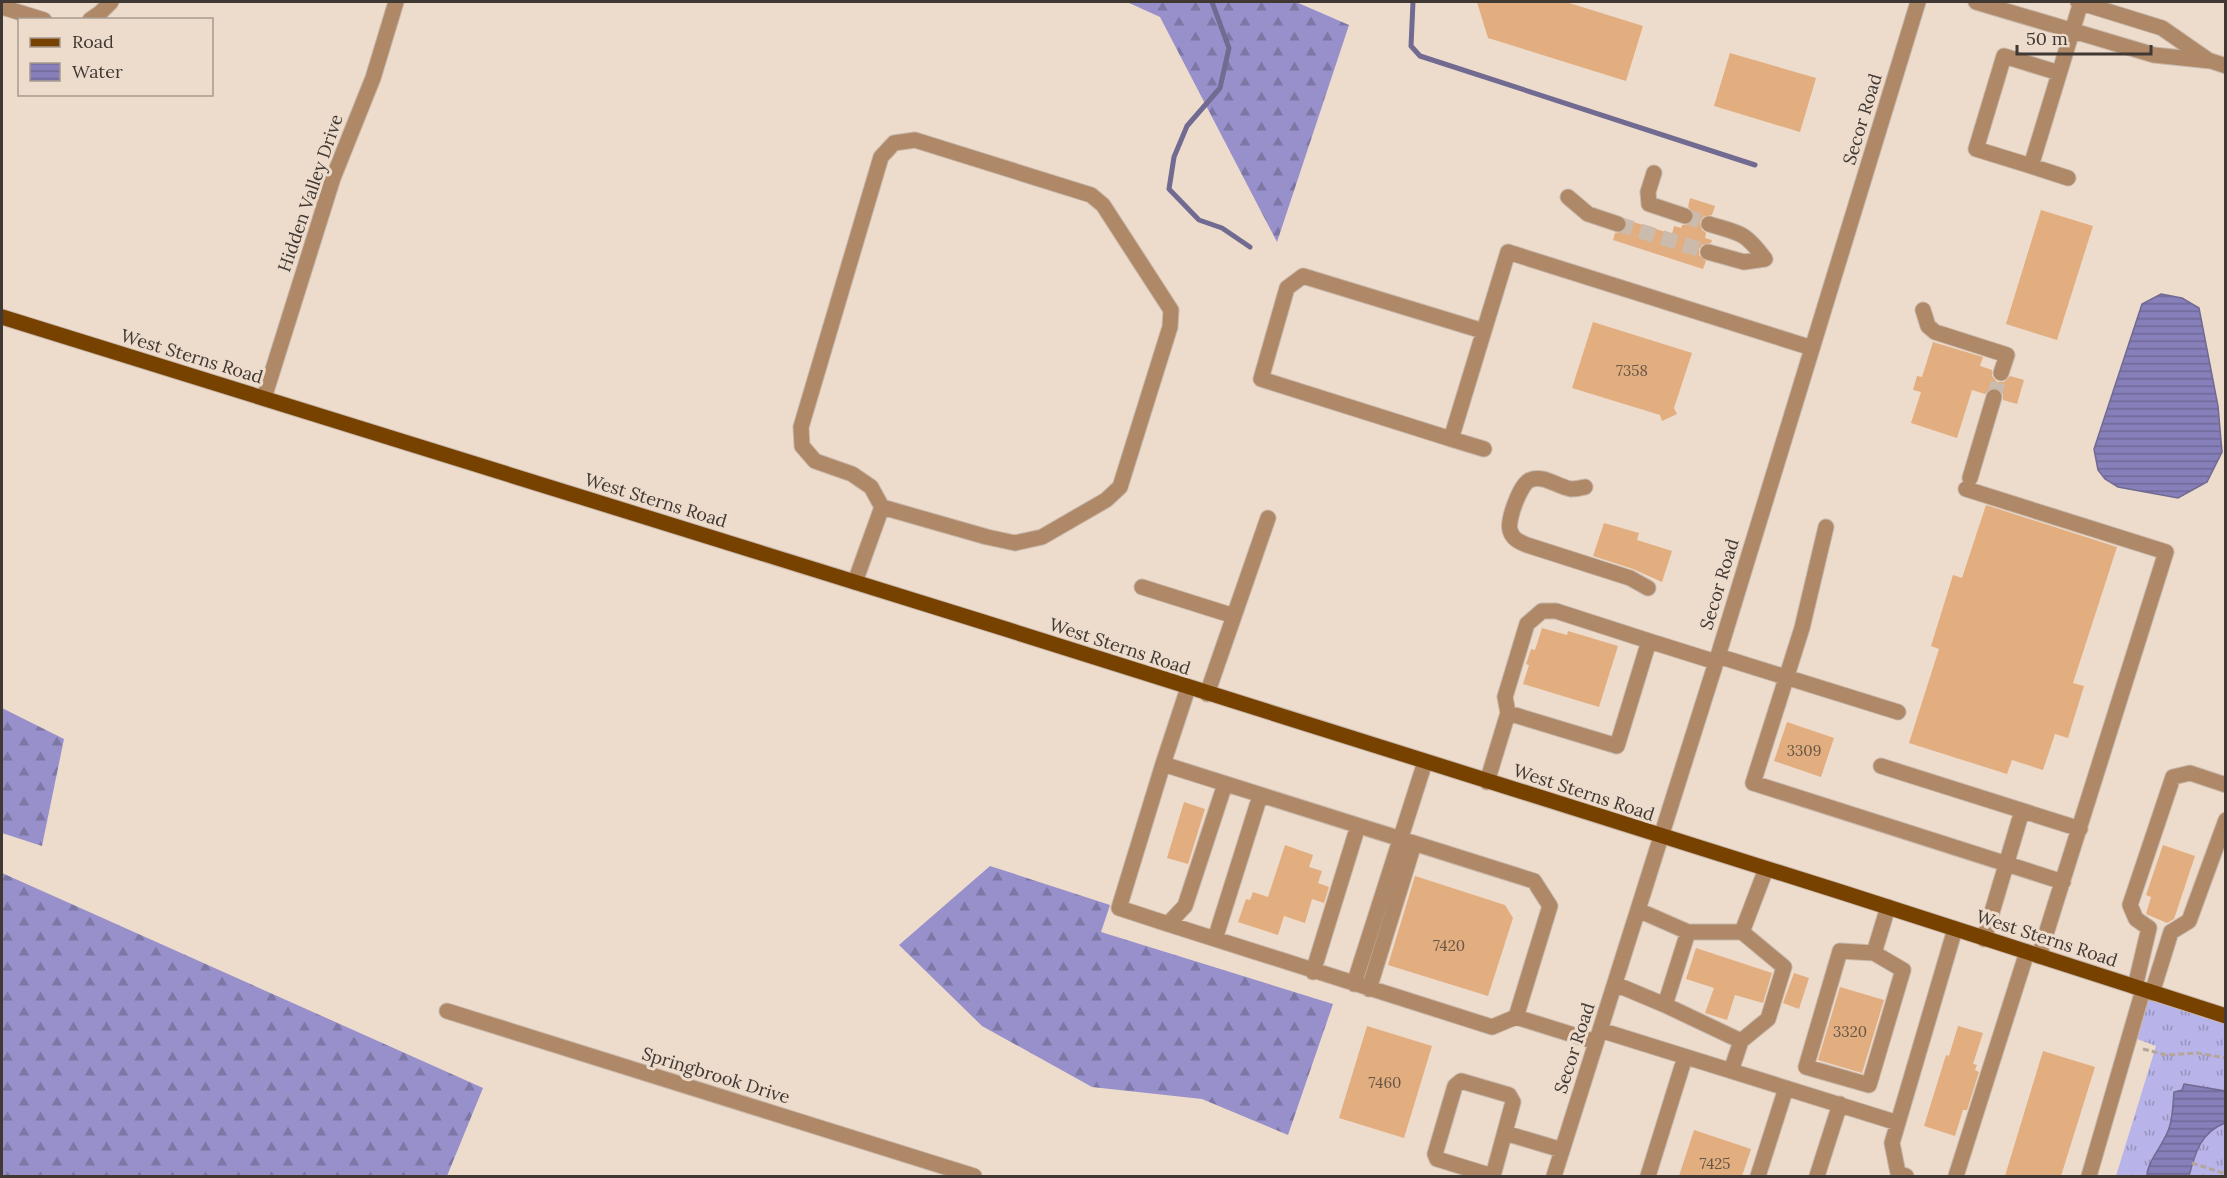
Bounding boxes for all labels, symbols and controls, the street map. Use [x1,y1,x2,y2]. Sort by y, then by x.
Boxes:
legend [18,18,213,96]
scale bar [2017,18,2150,56]
text: 50 m [2026,27,2068,50]
text: Road [72,30,114,53]
text: Water [72,60,123,83]
street label: Secor Road [1837,70,1887,167]
street label: Hidden Valley Drive [272,111,348,275]
street label: West Sterns Road [118,323,266,389]
house number: 7358 [1616,361,1648,380]
street label: West Sterns Road [582,467,730,533]
street label: Secor Road [1694,535,1744,632]
street label: West Sterns Road [1046,612,1194,680]
house number: 3309 [1787,741,1821,760]
street label: West Sterns Road [1510,758,1658,826]
street label: West Sterns Road [1973,904,2121,972]
house number: 7420 [1433,936,1465,955]
street label: Secor Road [1549,999,1600,1096]
house number: 3320 [1833,1022,1867,1041]
street label: Springbrook Drive [639,1042,793,1109]
house number: 7460 [1369,1073,1401,1092]
house number: 7425 [1699,1154,1731,1173]

